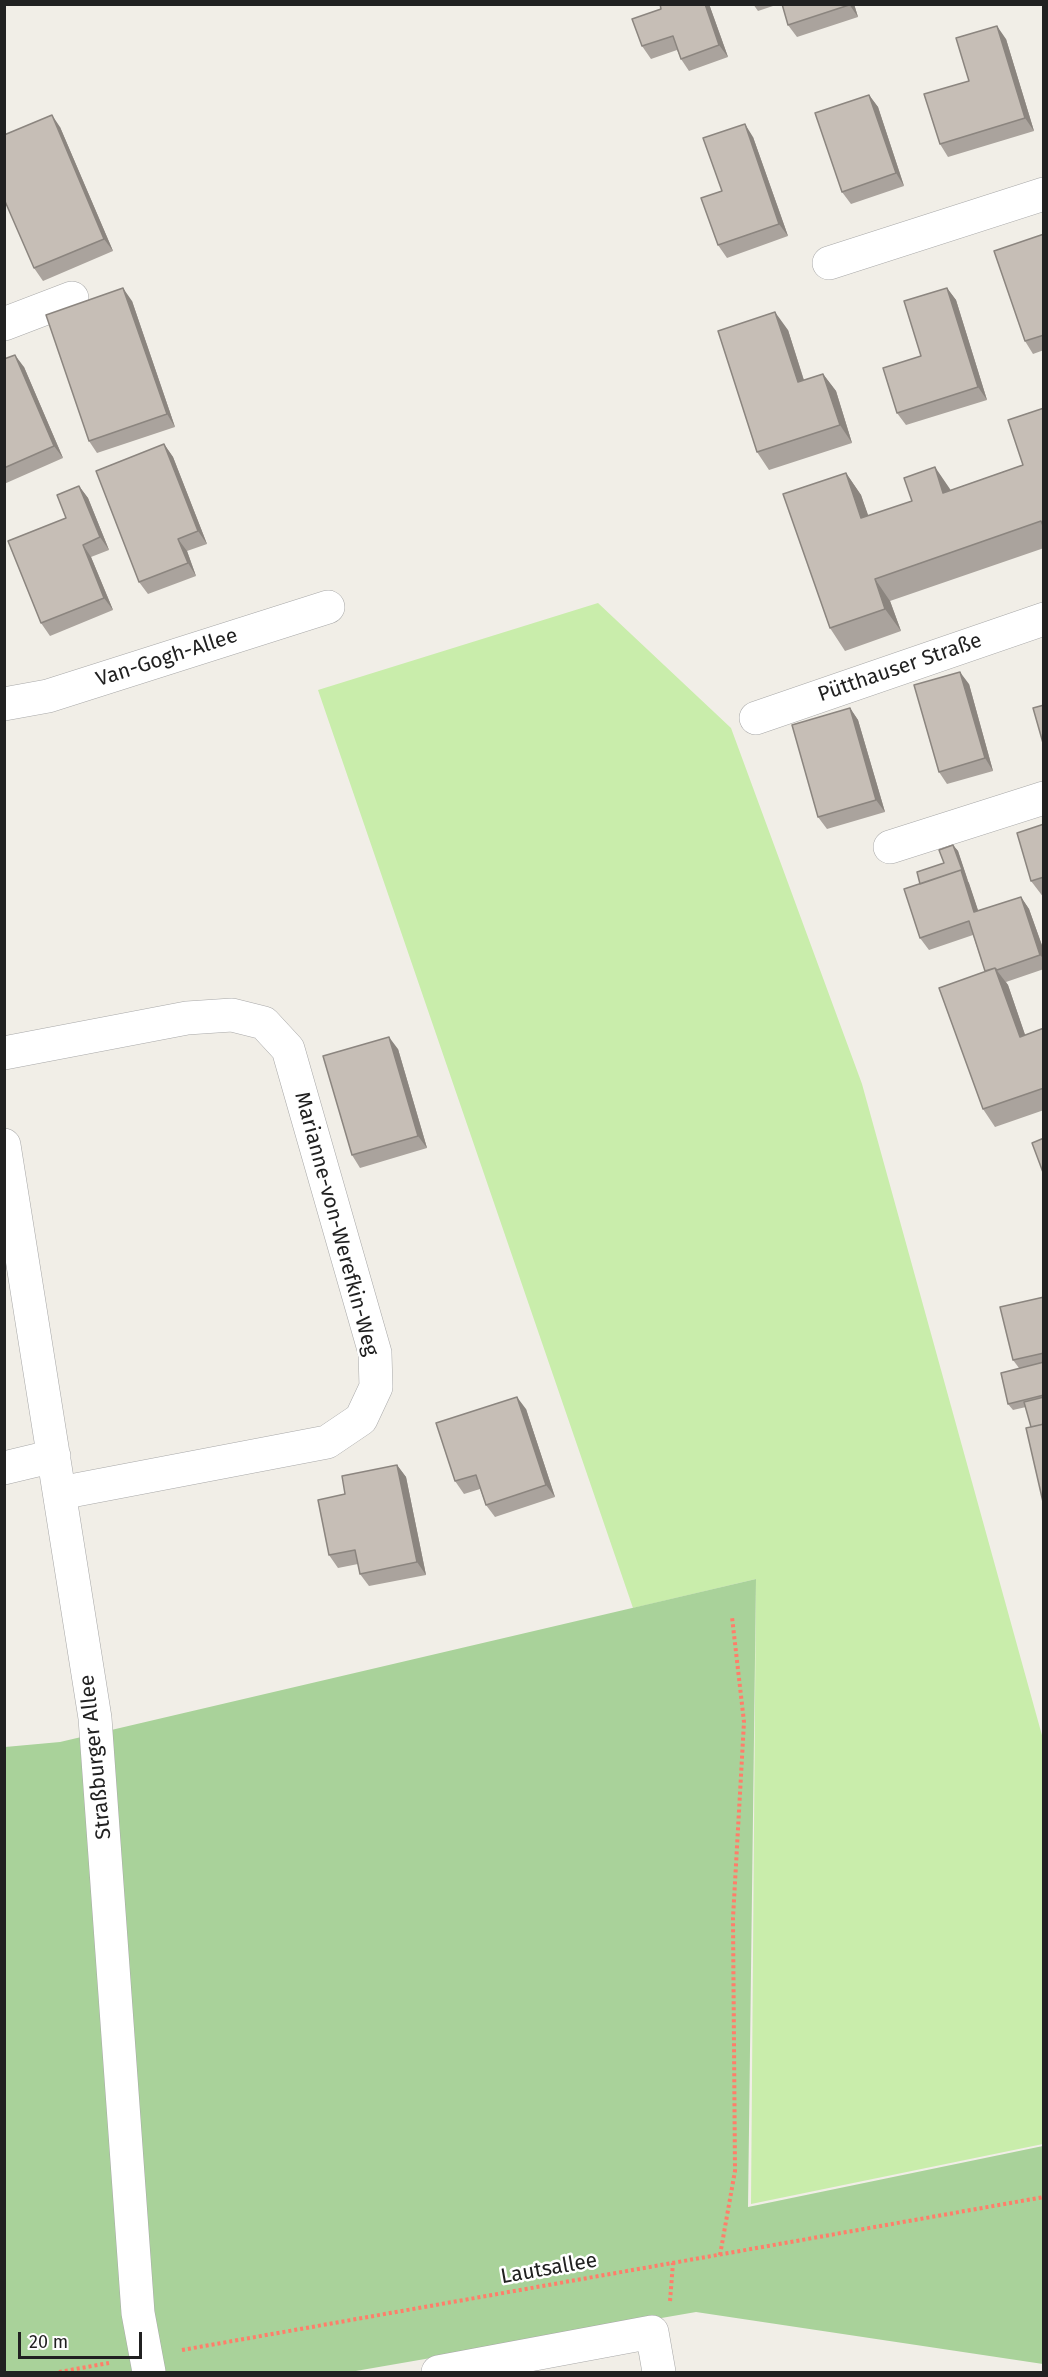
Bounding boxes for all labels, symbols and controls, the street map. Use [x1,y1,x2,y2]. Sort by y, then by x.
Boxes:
street label: Van-Gogh-Allee [93,623,241,693]
street label: Pütthauser Straße [815,628,985,708]
street label: Marianne-von-Werefkin-Weg [289,1089,383,1359]
street label: Straßburger Allee [75,1673,117,1841]
street label: Lautsallee [499,2248,599,2290]
scale bar [21,2320,146,2358]
text: 20 m [29,2331,68,2353]

